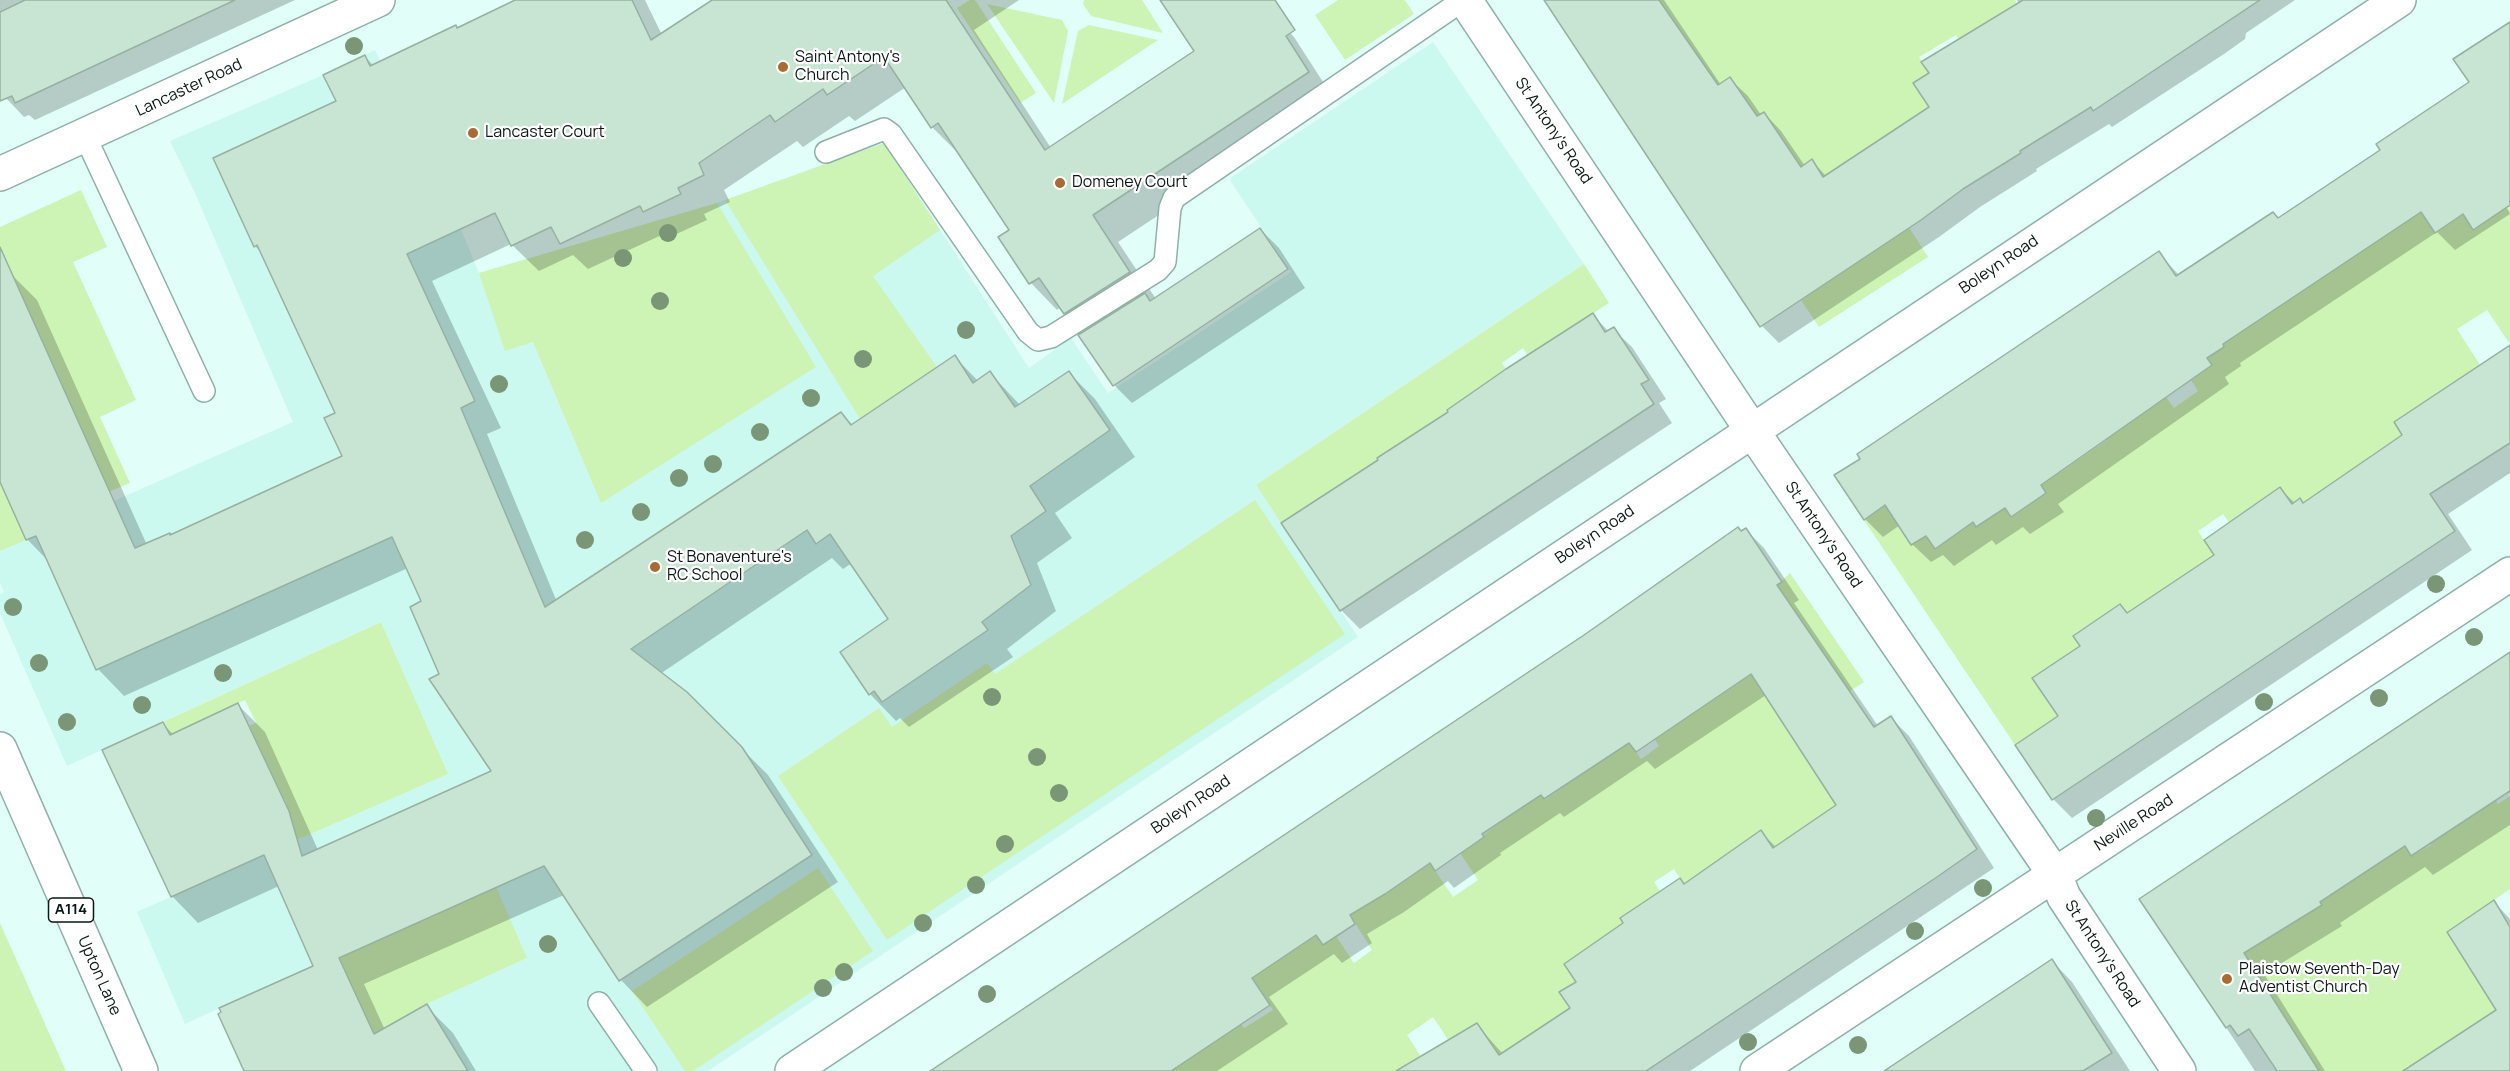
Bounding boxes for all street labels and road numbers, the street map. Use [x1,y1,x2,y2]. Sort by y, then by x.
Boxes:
street label: Lancaster Road [133,55,245,121]
street label: St Antony's Road [1510,74,1596,188]
street label: Boleyn Road [1956,232,2042,298]
street label: St Antony's Road [1780,478,1866,592]
street label: Boleyn Road [1552,502,1638,568]
street label: Boleyn Road [1148,772,1234,838]
street label: Neville Road [2091,790,2177,856]
street label: St Antony's Road [2060,897,2144,1011]
road number: A114 [48,898,94,922]
street label: Upton Lane [73,933,125,1019]

